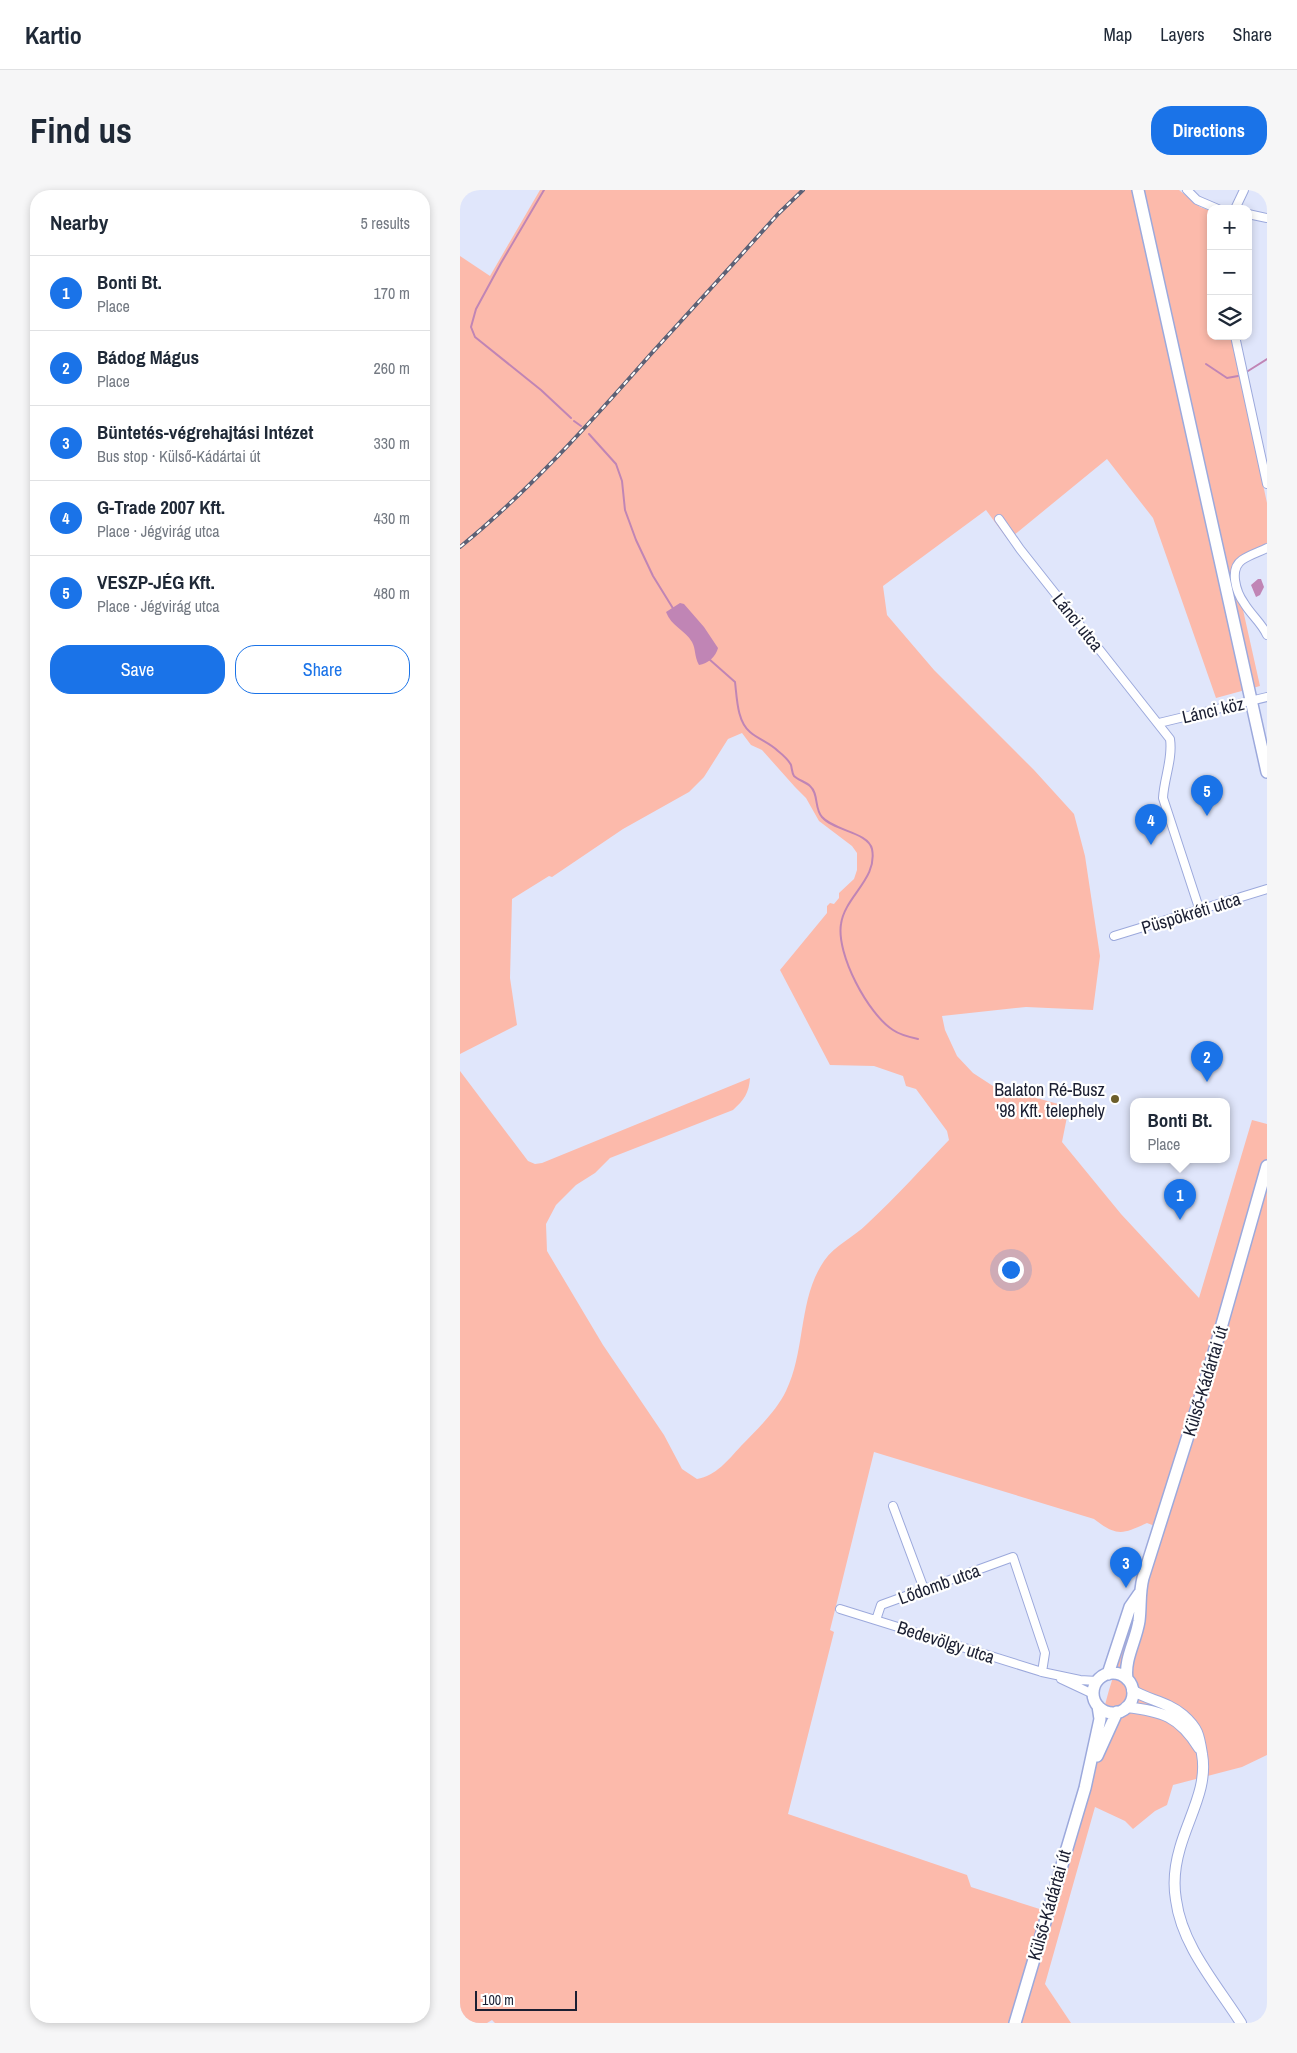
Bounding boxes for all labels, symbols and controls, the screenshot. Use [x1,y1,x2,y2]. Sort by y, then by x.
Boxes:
text: Kartio [25,19,82,51]
text: Map [1104,22,1132,47]
text: Layers [1160,22,1205,47]
text: Share [1233,22,1272,47]
button: Directions [1151,106,1267,155]
text: Find us [30,107,132,154]
map controls [1207,205,1252,340]
button: + [1207,205,1252,250]
text: Nearby [50,208,108,237]
text: 5 results [360,212,410,234]
button: − [1207,250,1252,295]
text: Bonti Bt. [97,269,162,295]
text: 1 [62,282,70,304]
text: 170 m [374,282,410,304]
text: Place [97,295,130,317]
button: layers [1207,295,1252,340]
text: Bádog Mágus [97,344,199,370]
text: 2 [62,357,70,379]
text: 260 m [374,357,410,379]
text: Place [97,370,130,392]
text: Büntetés-végrehajtási Intézet [97,419,313,445]
text: 3 [62,432,70,454]
text: 330 m [374,432,410,454]
text: Bus stop · Külső-Kádártai út [97,445,260,467]
text: G-Trade 2007 Kft. [97,494,225,520]
text: 4 [62,507,70,529]
text: 430 m [374,507,410,529]
text: Place · Jégvirág utca [97,520,220,542]
text: VESZP-JÉG Kft. [97,569,215,595]
text: 5 [62,582,70,604]
text: 480 m [374,582,410,604]
street label: Lánci utca [1047,588,1109,656]
text: Place · Jégvirág utca [97,595,220,617]
button: Save [50,645,225,694]
button: Share [235,645,410,694]
street label: Lánci köz [1179,691,1247,729]
pin: 5 [1191,775,1223,816]
pin: 4 [1135,804,1167,845]
street label: Püspökréti utca [1138,886,1244,940]
pin: 2 [1191,1041,1223,1082]
place label: Balaton Ré-Busz '98 Kft. telephely [994,1077,1106,1123]
marker: Balaton Ré-Busz '98 Kft. telephely [1109,1093,1121,1105]
popup [1130,1098,1230,1163]
text: Bonti Bt. [1148,1107,1212,1133]
text: Place [1148,1133,1180,1155]
pin: 1 [1164,1179,1196,1220]
your location [998,1257,1024,1283]
street label: Külső-Kádártai út [1176,1323,1234,1439]
pin: 3 [1110,1547,1142,1588]
street label: Lődomb utca [895,1558,983,1610]
street label: Bedevölgy utca [894,1615,998,1669]
street label: Külső-Kádártai út [1021,1847,1077,1963]
scale bar [475,1988,578,2011]
text: 100 m [482,1991,514,2009]

